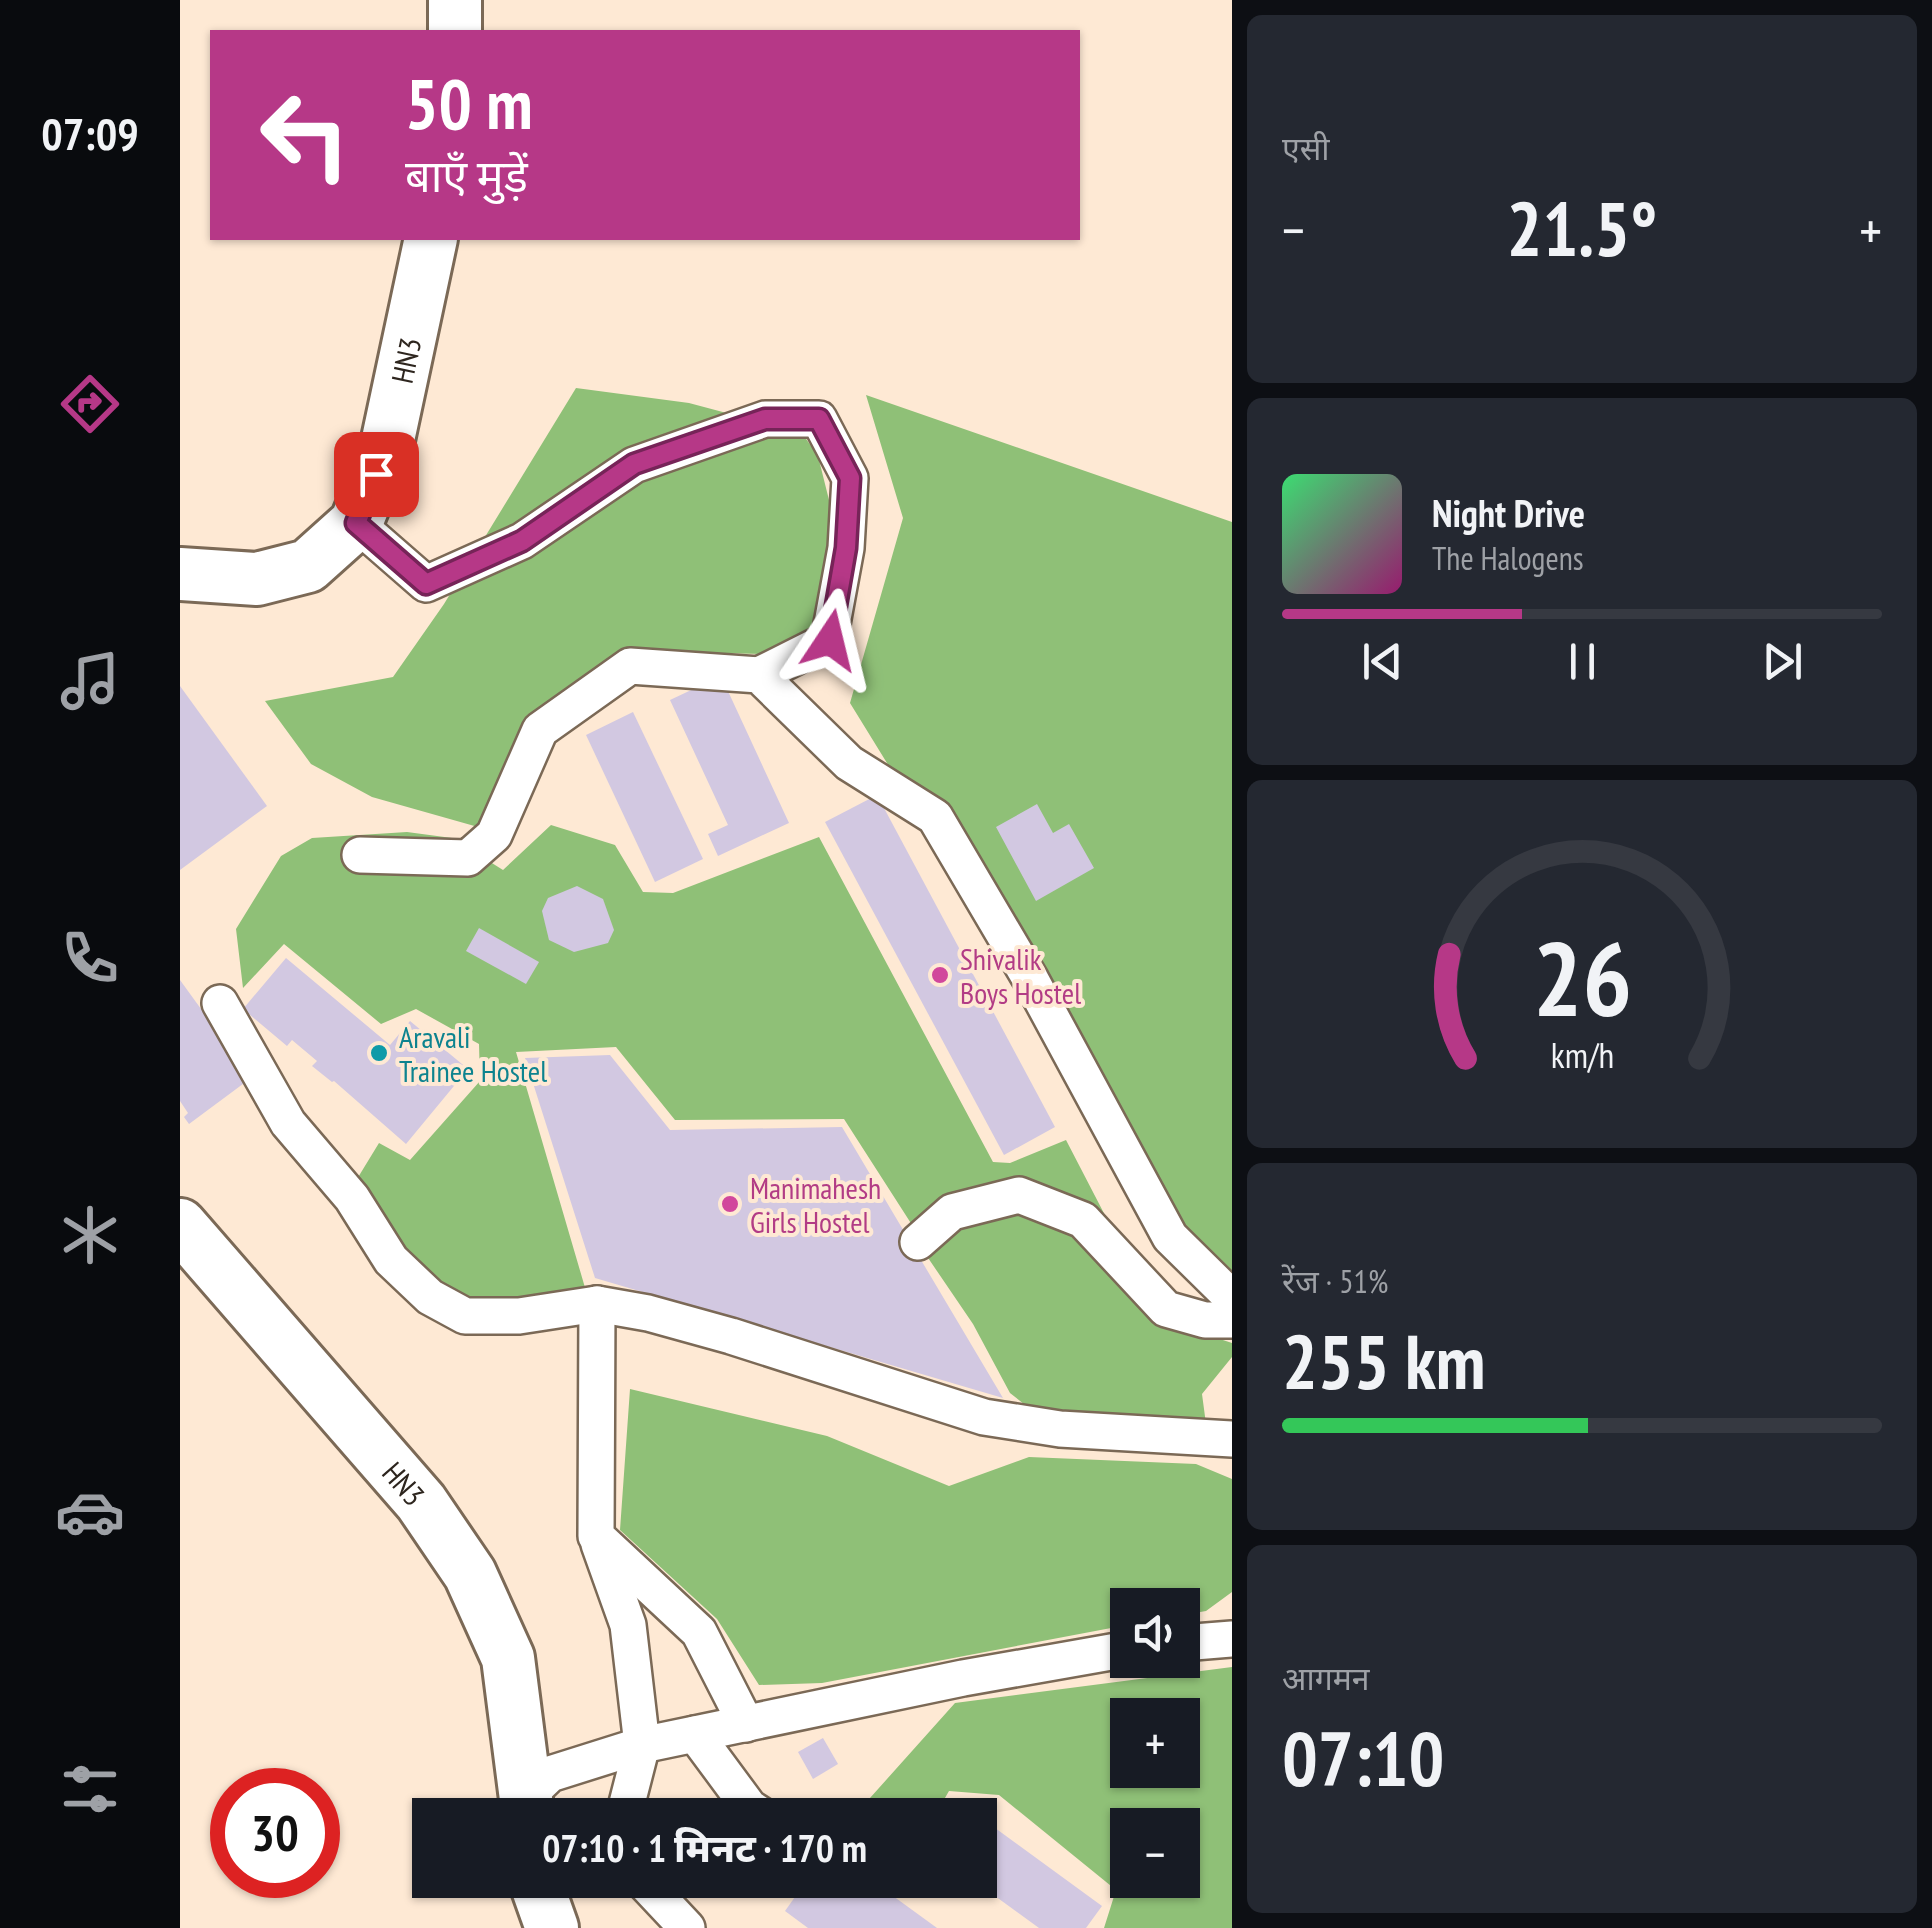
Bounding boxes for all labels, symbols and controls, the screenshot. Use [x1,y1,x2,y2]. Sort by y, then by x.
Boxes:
text: 50 m [405,58,533,148]
icon: left [240,70,370,200]
text: 07:09 [41,104,139,162]
text: एसी [1282,127,1330,169]
text: बाएँ मुड़ें [405,146,528,204]
text: 21.5° [1507,180,1657,277]
text: − [1282,194,1305,265]
text: + [1859,194,1882,265]
street label: HN3 [381,334,429,387]
icon: directions [55,369,125,439]
pin [334,432,419,517]
icon: arrive [349,447,404,502]
text: Night Drive [1432,488,1585,537]
text: The Halogens [1432,537,1584,579]
position arrow [778,588,882,692]
icon: previous [1355,634,1410,689]
icon: pause [1555,634,1610,689]
icon: next [1755,634,1810,689]
icon: music [55,646,125,716]
text: 26 [1532,910,1632,1045]
icon: phone [55,923,125,993]
place label: Shivalik Boys Hostel [960,939,1081,1012]
marker: Shivalik Boys Hostel [929,964,951,986]
place label: Aravali Trainee Hostel [399,1017,547,1090]
text: km/h [1550,1032,1614,1078]
marker: Aravali Trainee Hostel [368,1042,390,1064]
place label: Manimahesh Girls Hostel [750,1168,881,1241]
marker: Manimahesh Girls Hostel [719,1193,741,1215]
icon: climate [55,1200,125,1270]
text: रेंज · 51% [1282,1260,1388,1302]
text: 255 km [1282,1313,1486,1410]
street label: HN3 [375,1453,434,1513]
icon: car [55,1477,125,1547]
map controls [1110,1588,1200,1898]
button: sound [1110,1588,1200,1678]
text: आगमन [1282,1657,1370,1699]
button: + [1110,1698,1200,1788]
text: 07:10 [1282,1710,1444,1807]
icon: filters [55,1754,125,1824]
speed limit sign: 30 [210,1768,340,1898]
button: − [1110,1808,1200,1898]
text: 07:10 · 1 मिनट · 170 m [542,1823,867,1872]

